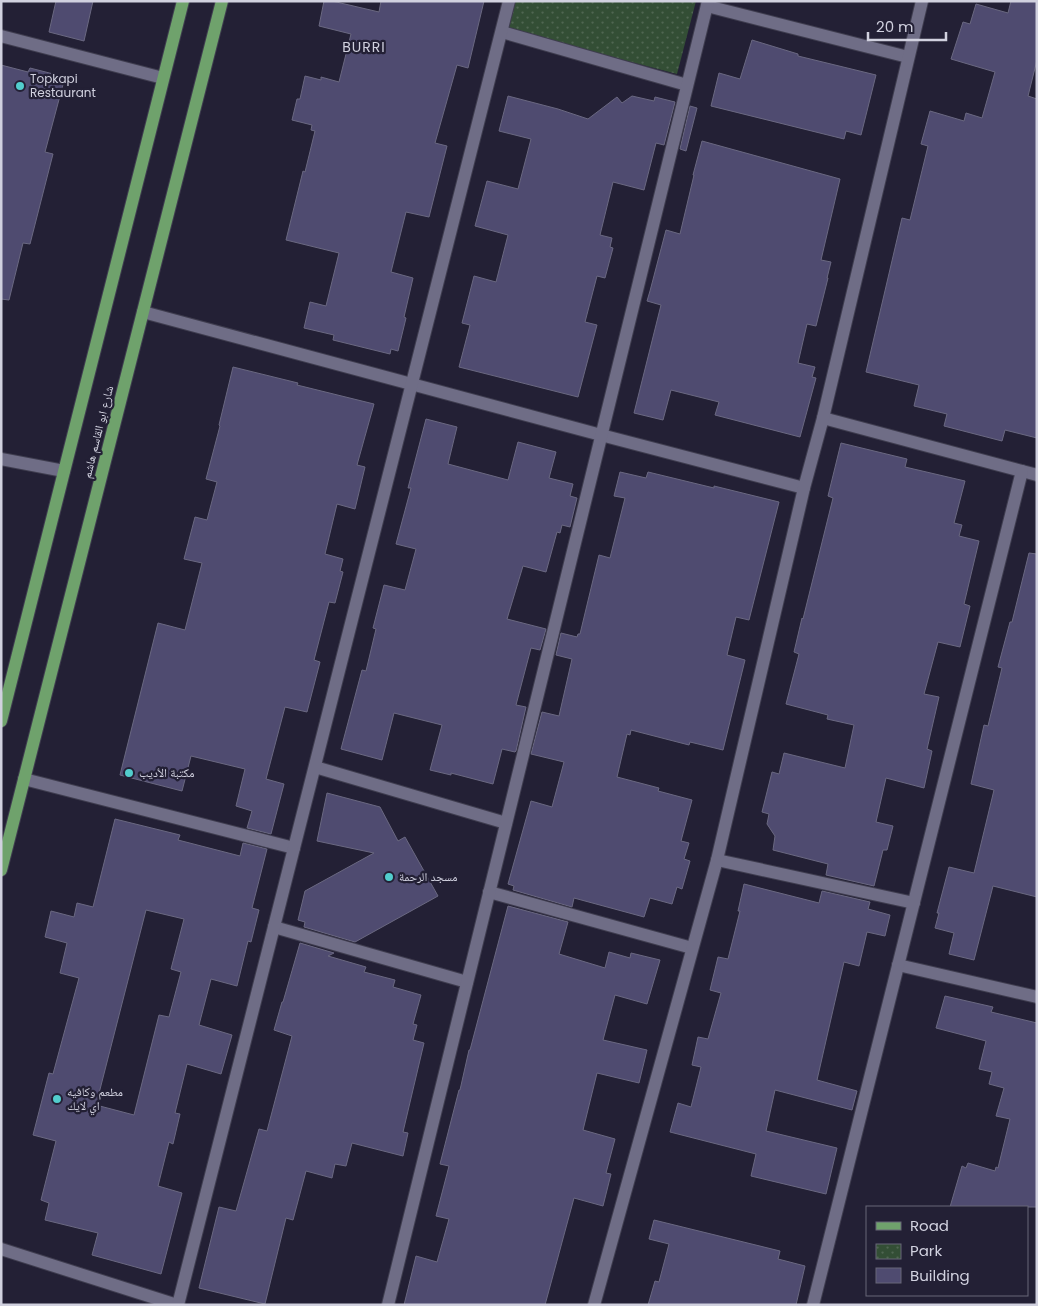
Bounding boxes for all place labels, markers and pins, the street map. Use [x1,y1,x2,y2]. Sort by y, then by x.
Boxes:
place label: Topkapi Restaurant [30,70,96,101]
marker: Topkapi Restaurant [14,80,26,92]
place label: مكتبة الأديب [139,764,194,781]
marker: مكتبة الأديب [123,767,135,779]
place label: مسجد الرحمة [399,868,458,885]
marker: مسجد الرحمة [383,871,395,883]
place label: مطعم وكافيه اي لايك [67,1083,123,1116]
marker: مطعم وكافيه اي لايك [51,1093,63,1105]

